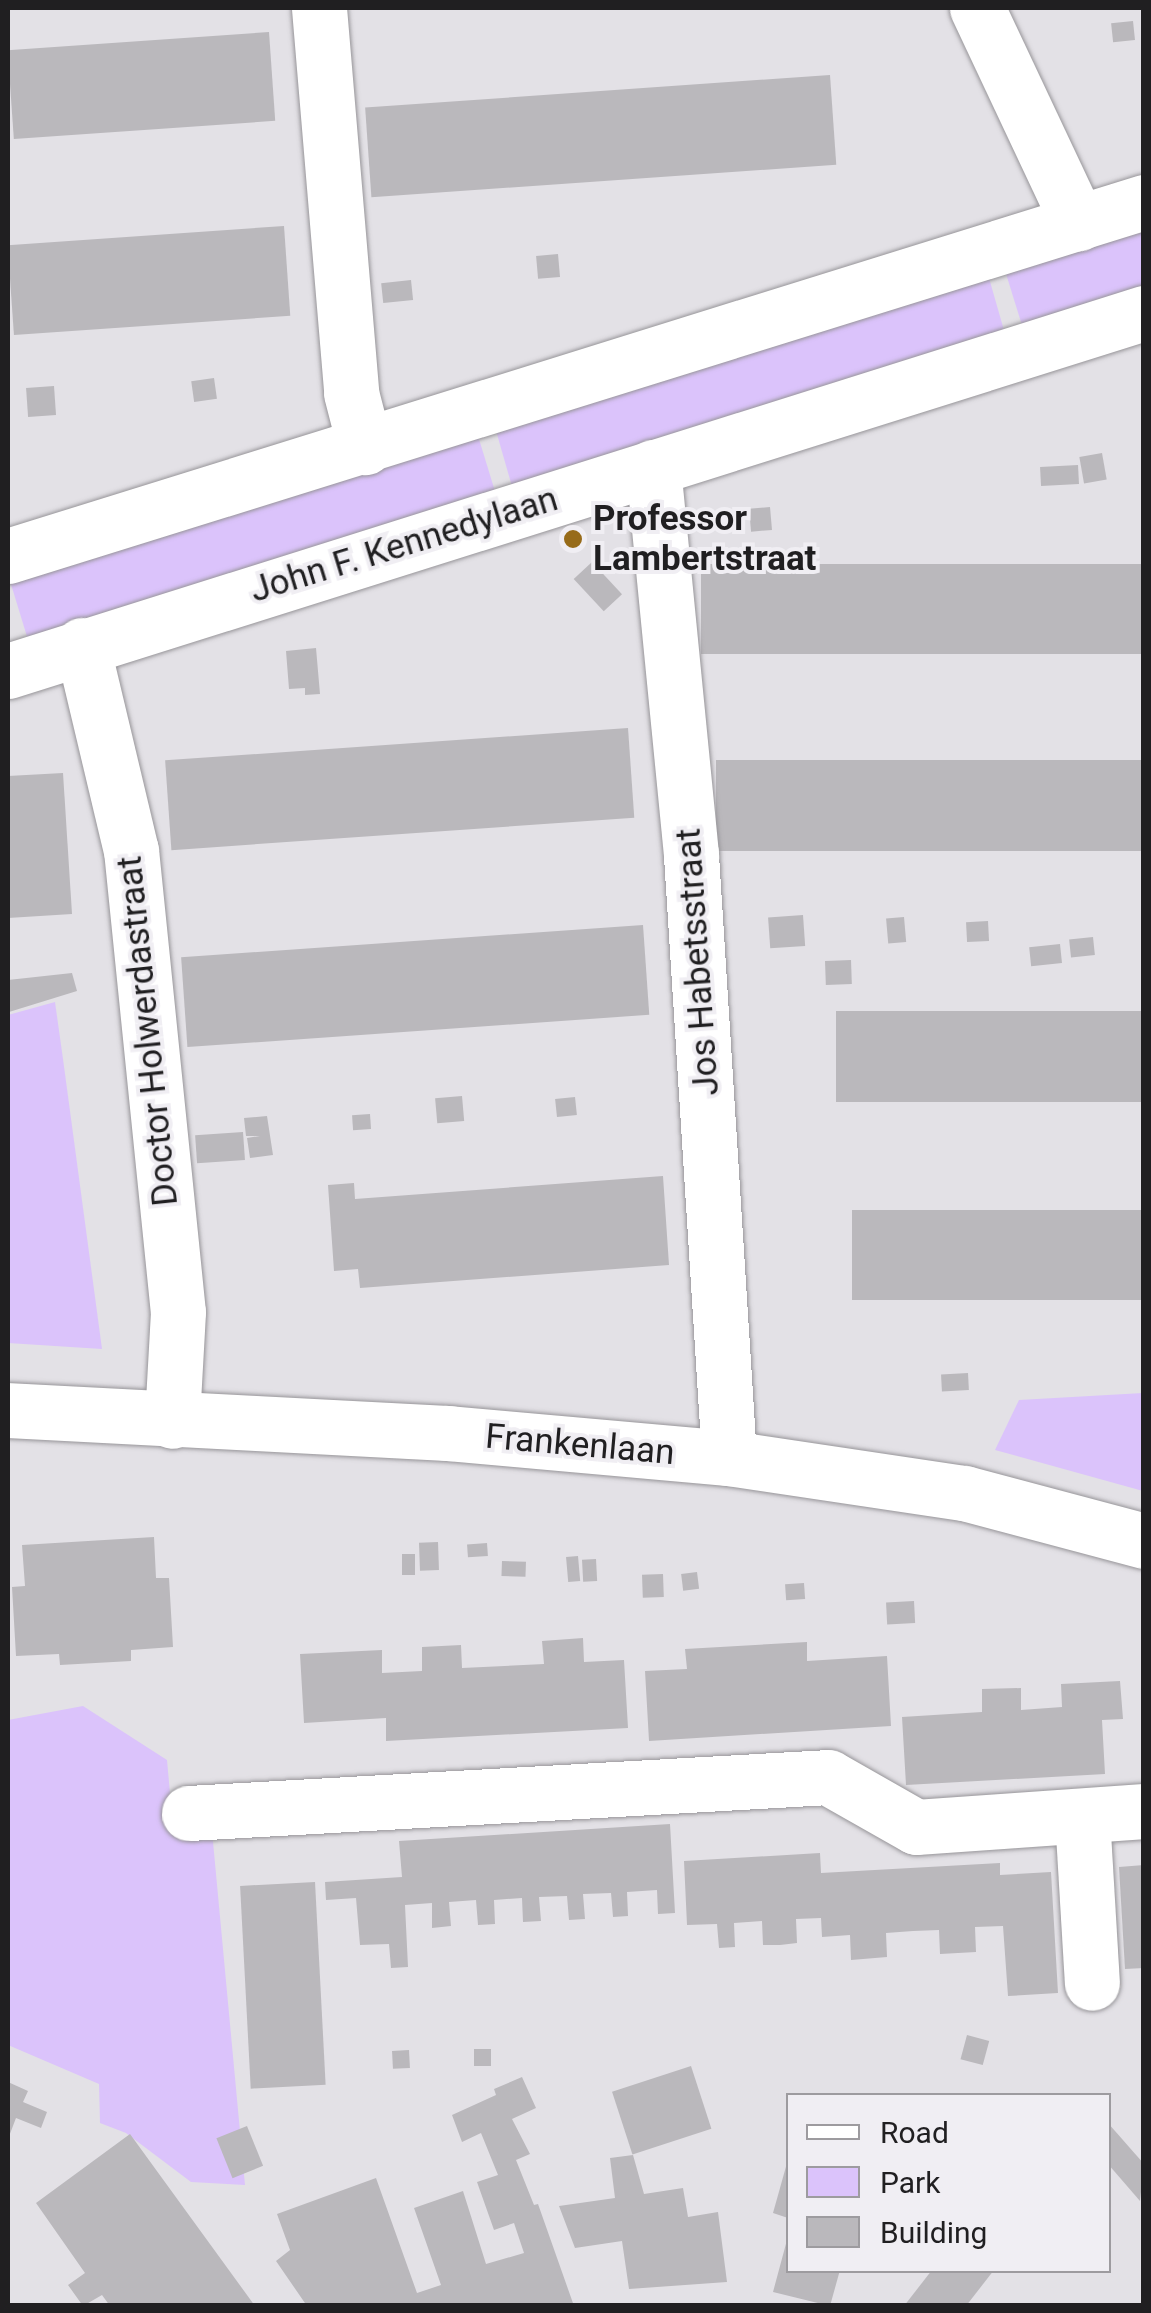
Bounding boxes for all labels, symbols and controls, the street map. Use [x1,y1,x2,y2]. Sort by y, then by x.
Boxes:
street label: John F. Kennedylaan [245,478,563,612]
place label: Professor Lambertstraat [593,498,816,580]
marker: Professor Lambertstraat [562,528,584,550]
street label: Jos Habetsstraat [668,827,728,1097]
street label: Doctor Holwerdastraat [109,854,187,1208]
street label: Frankenlaan [484,1416,676,1474]
legend [786,2093,1111,2273]
text: Road [880,2115,949,2150]
text: Park [880,2165,940,2200]
text: Building [880,2215,987,2250]

